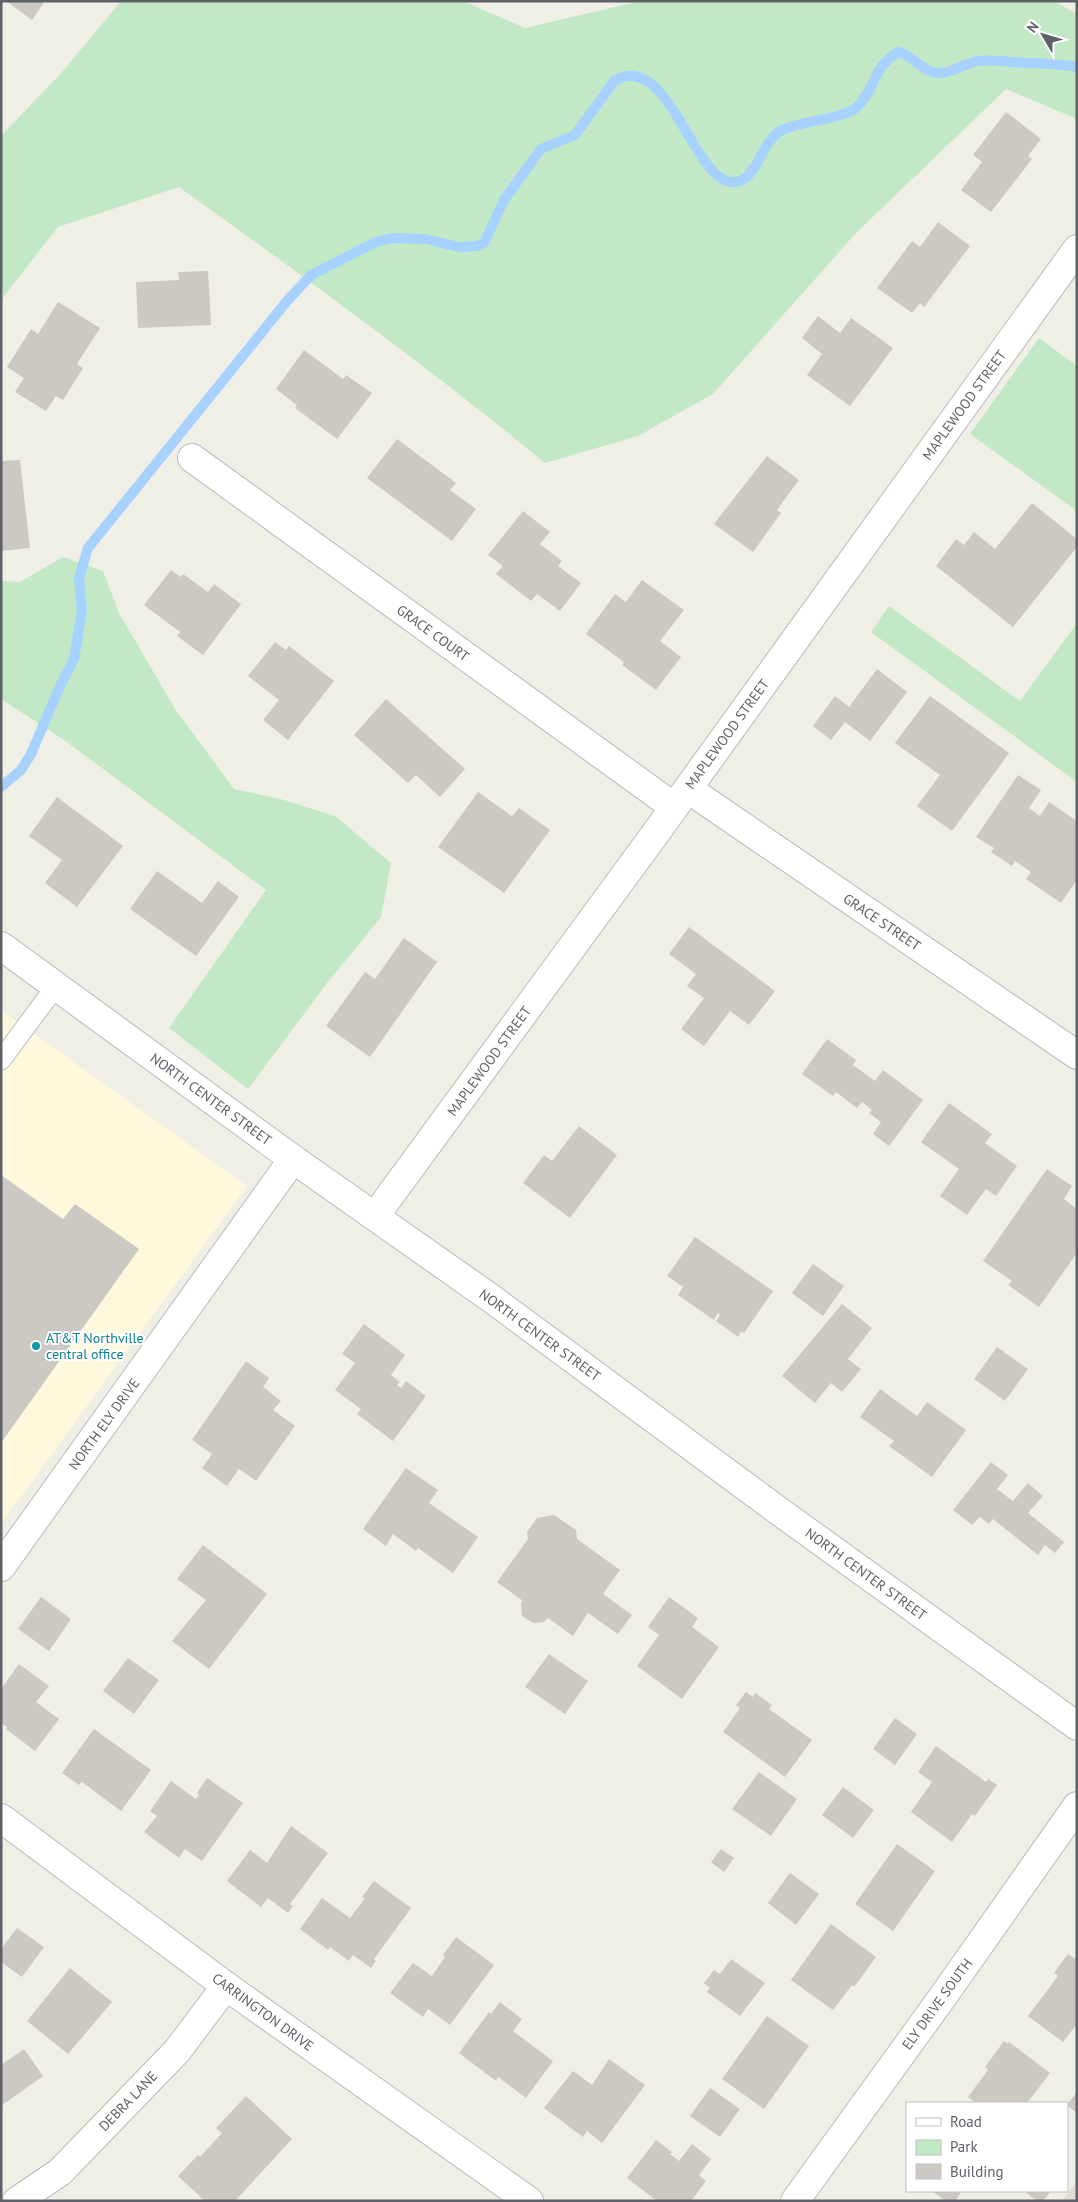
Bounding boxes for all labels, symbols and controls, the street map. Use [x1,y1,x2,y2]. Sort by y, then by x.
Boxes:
north arrow [1018,10,1068,60]
text: N [1023,18,1043,36]
street label: MAPLEWOOD STREET [918,346,1010,463]
street label: GRACE COURT [393,601,473,665]
street label: MAPLEWOOD STREET [681,675,773,792]
street label: GRACE STREET [840,889,924,955]
street label: MAPLEWOOD STREET [443,1002,535,1119]
street label: NORTH CENTER STREET [147,1049,276,1149]
street label: NORTH CENTER STREET [476,1285,605,1385]
place label: AT&T Northville central office [46,1329,144,1363]
marker: AT&T Northville central office [30,1340,42,1352]
street label: NORTH ELY DRIVE [65,1375,143,1473]
street label: NORTH CENTER STREET [802,1524,931,1624]
street label: ELY DRIVE SOUTH [898,1955,976,2053]
street label: CARRINGTON DRIVE [209,1969,317,2055]
street label: DEBRA LANE [95,2067,161,2135]
legend [906,2102,1068,2192]
text: Road [950,2112,982,2131]
text: Park [950,2137,978,2156]
text: Building [950,2162,1004,2181]

